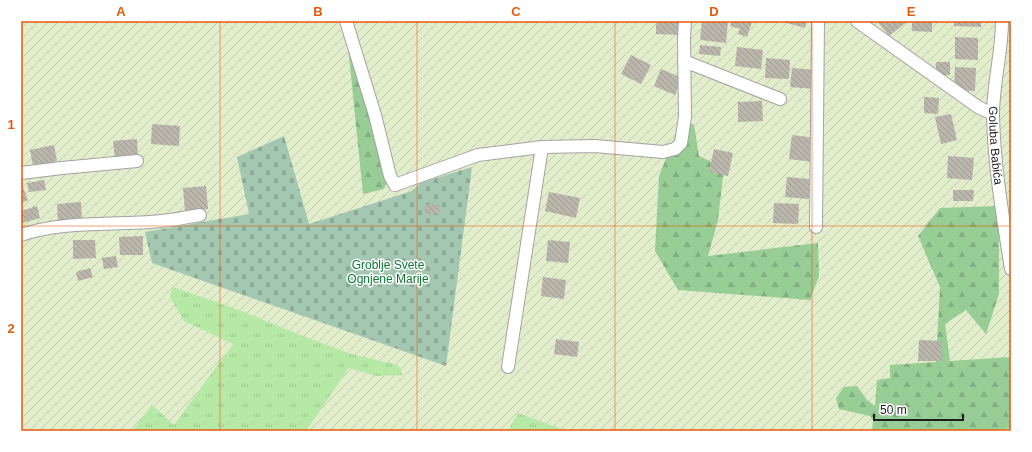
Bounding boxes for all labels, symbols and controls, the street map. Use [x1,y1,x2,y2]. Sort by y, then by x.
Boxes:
text: A [116,4,126,19]
text: B [313,4,323,19]
text: C [511,4,521,19]
text: D [709,4,719,19]
text: E [907,4,916,19]
street label: Goluba Babića [986,106,1005,186]
text: 1 [7,117,15,132]
park label: Groblje Svete Ognjene Marije [347,258,429,286]
text: 2 [7,321,15,336]
scale bar [874,396,963,422]
text: 50 m [880,403,907,417]

